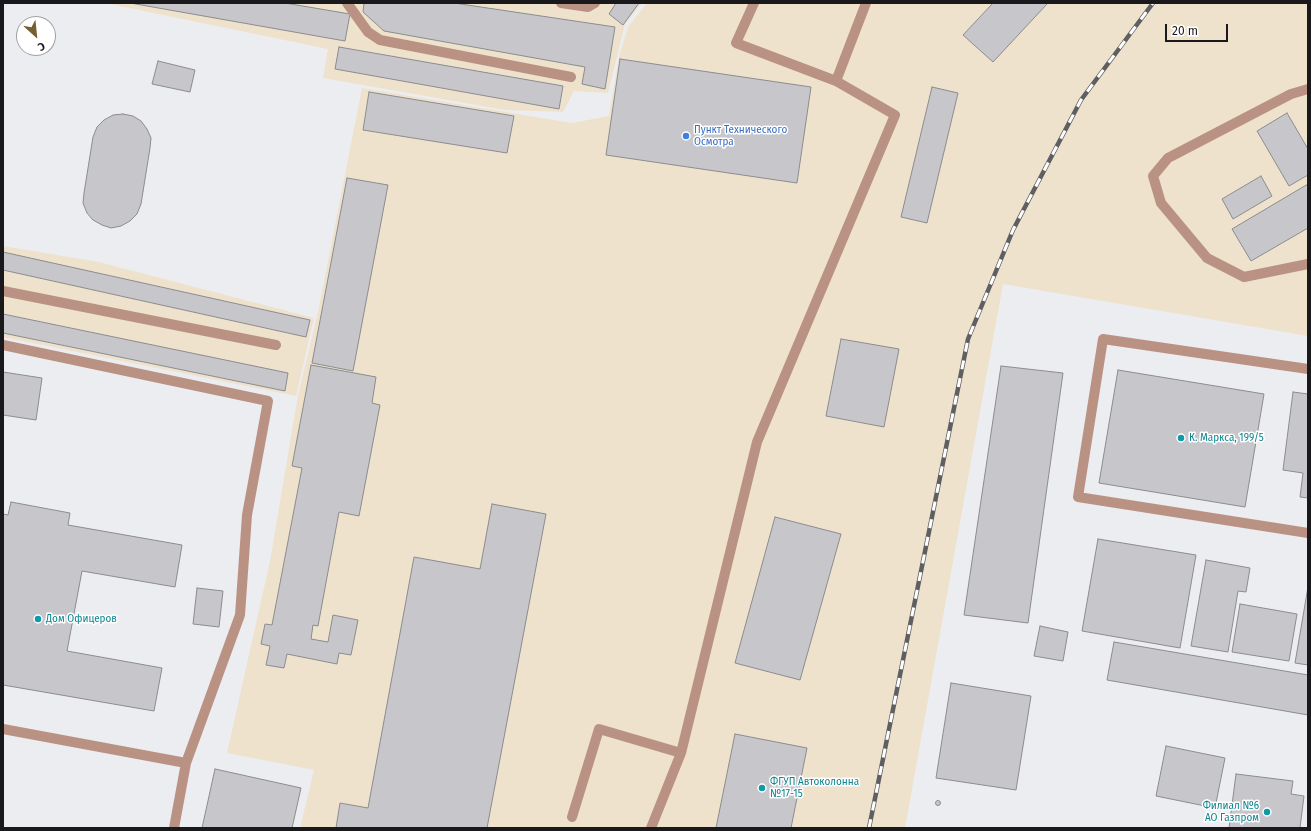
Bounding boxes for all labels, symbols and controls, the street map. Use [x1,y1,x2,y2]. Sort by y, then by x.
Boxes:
north arrow [16,16,56,56]
scale bar [1167,16,1230,42]
text: 20 m [1172,24,1198,38]
text: С [35,39,47,53]
place label: Пункт Технического Осмотра [694,124,787,148]
marker: Пункт Технического Осмотра [681,131,691,141]
place label: К. Маркса, 199/5 [1189,432,1264,444]
marker: К. Маркса, 199/5 [1176,433,1186,443]
place label: Дом Офицеров [46,613,117,625]
marker: Дом Офицеров [33,614,43,624]
place label: ФГУП Автоколонна №17-15 [770,776,859,800]
marker: ФГУП Автоколонна №17-15 [757,783,767,793]
place label: Филиал №6 АО Газпром [1203,800,1259,824]
marker: Филиал №6 АО Газпром [1262,807,1272,817]

